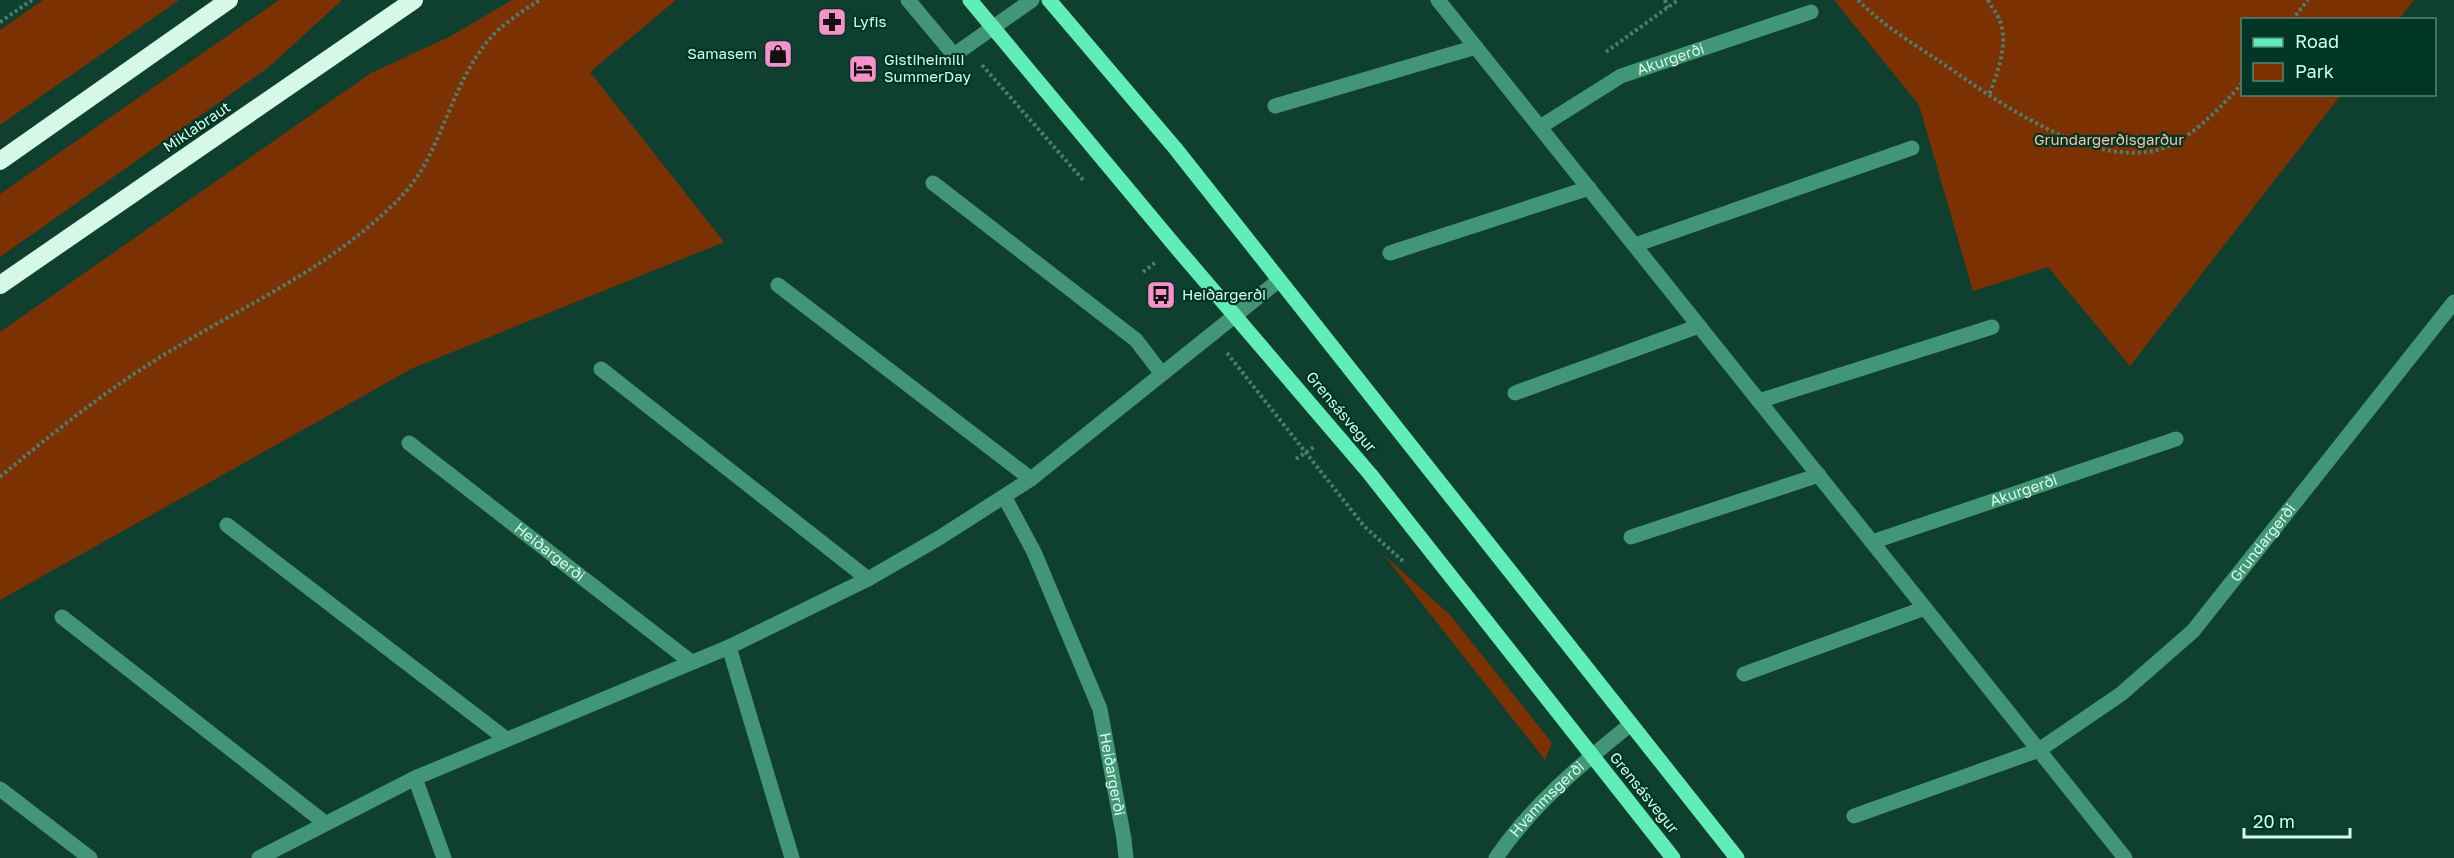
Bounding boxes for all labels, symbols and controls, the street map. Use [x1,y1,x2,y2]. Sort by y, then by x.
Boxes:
pharmacy icon: Lyfis [816,6,848,38]
place label: Lyfis [853,12,887,30]
legend [2241,18,2436,96]
text: Road [2295,30,2339,52]
shop icon: Samasem [762,38,794,70]
street label: Akurgerði [1634,39,1706,78]
place label: Samasem [687,44,757,62]
place label: Gistiheimili SummerDay [884,50,971,85]
hotel icon: Gistiheimili SummerDay [847,53,879,85]
text: Park [2295,60,2334,82]
street label: Miklabraut [159,97,233,155]
park label: Grundargerðisgarður [2034,130,2184,148]
bus stop icon: Heiðargerði [1145,279,1177,311]
place label: Heiðargerði [1182,285,1266,303]
street label: Grensásvegur [1303,367,1381,455]
street label: Akurgerði [1987,470,2059,509]
street label: Grundargerði [2226,499,2299,585]
street label: Heiðargerði [511,519,589,584]
street label: Heiðargerði [1097,731,1130,817]
street label: Grensásvegur [1606,748,1683,837]
street label: Hvammsgerði [1505,757,1587,840]
scale bar [2244,801,2350,839]
text: 20 m [2253,810,2295,832]

